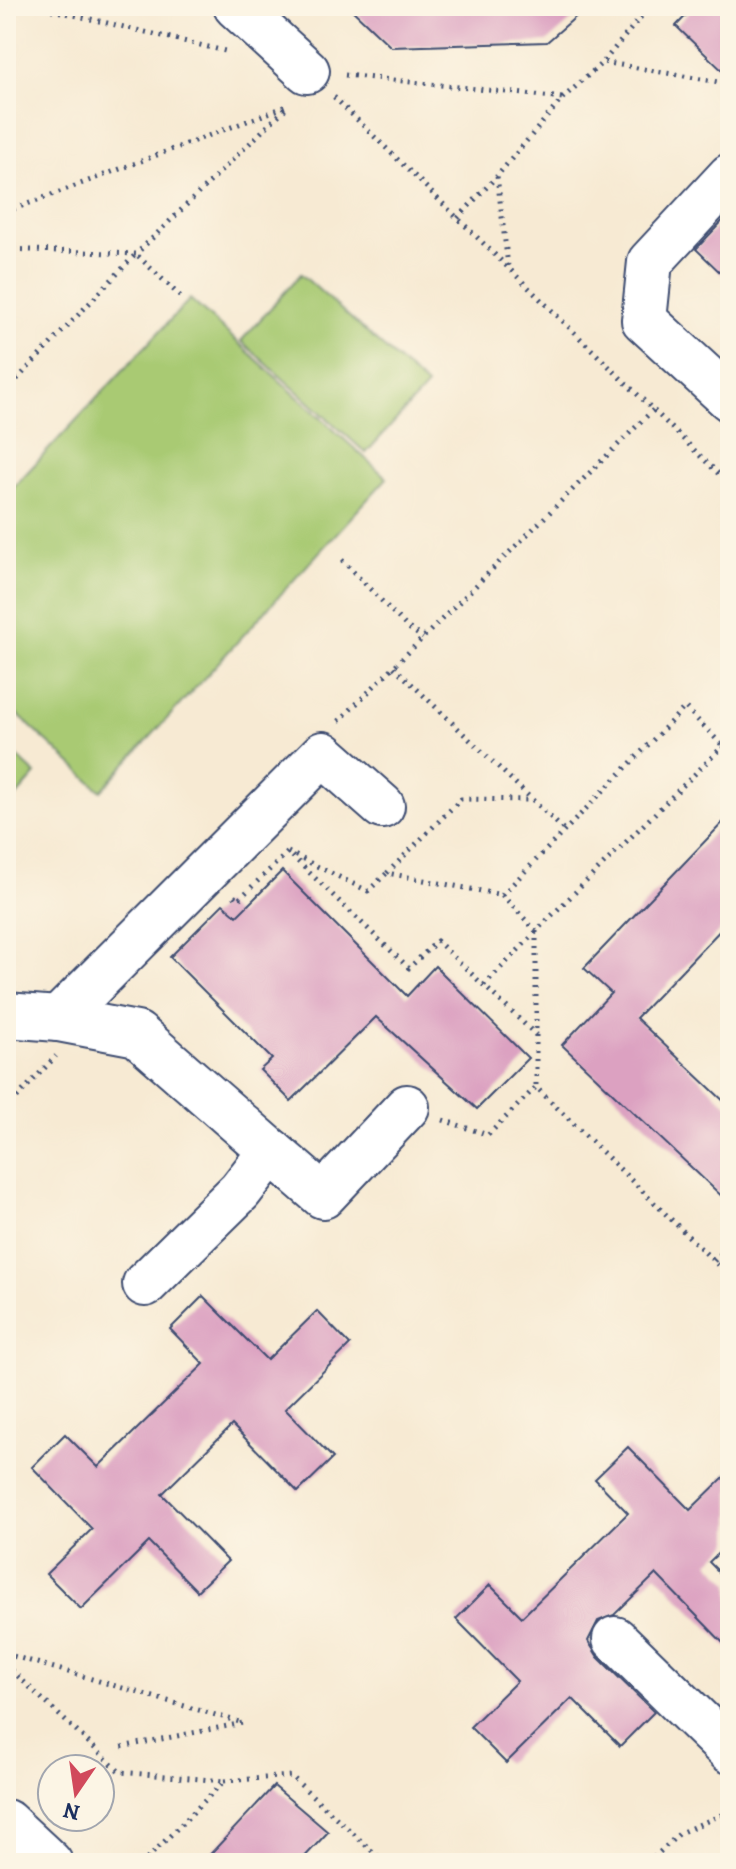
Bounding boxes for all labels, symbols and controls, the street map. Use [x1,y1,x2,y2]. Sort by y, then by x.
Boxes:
north arrow [36,1753,116,1833]
text: N [61,1795,83,1828]

